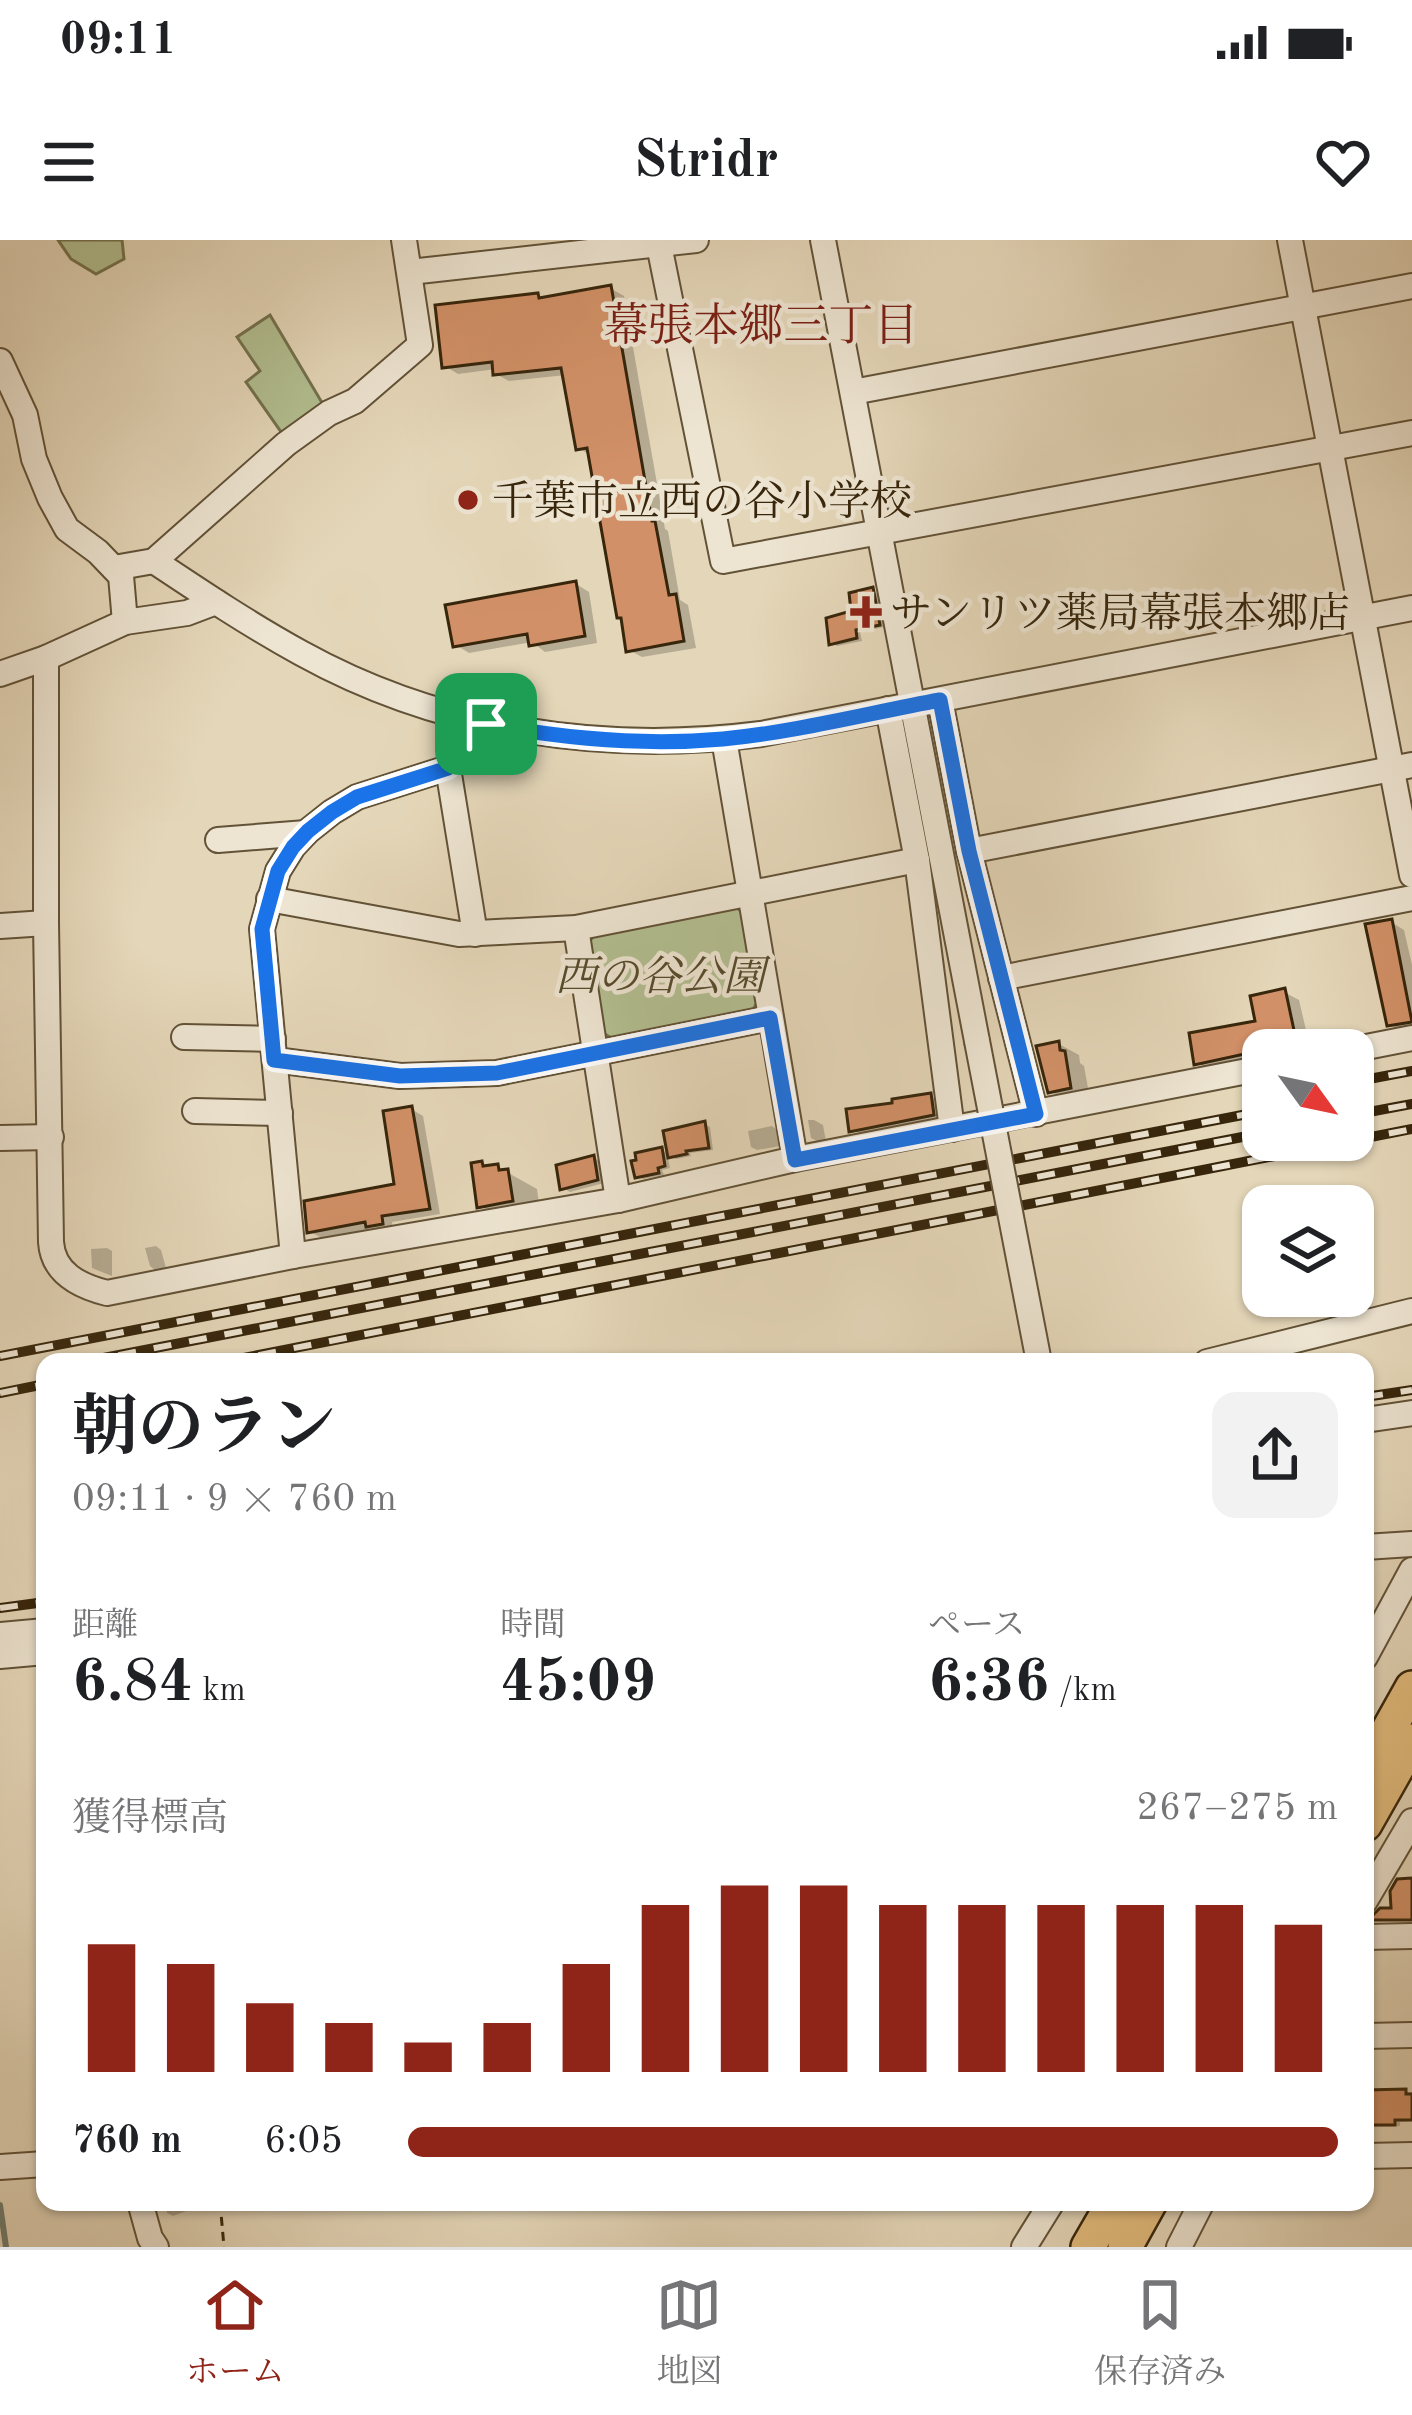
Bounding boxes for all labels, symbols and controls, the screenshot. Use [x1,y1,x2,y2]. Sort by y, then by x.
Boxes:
text: 09:11 [60,19,177,64]
icon: menu [36,129,102,195]
icon: heart [1310,129,1376,195]
text: Stridr [633,135,779,189]
district label: 幕張本郷三丁目 [603,301,919,351]
place label: 千葉市立西の谷小学校 [492,479,912,525]
marker: 千葉市立西の谷小学校 [455,487,481,513]
place label: サンリツ薬局幕張本郷店 [890,591,1350,637]
marker: サンリツ薬局幕張本郷店 [853,599,879,625]
pin [435,673,537,775]
icon: arrive [453,691,519,757]
park label: 西の谷公園 [555,955,771,1000]
north arrow [1242,1029,1374,1161]
map controls [1242,1029,1374,1317]
button: layers [1242,1185,1374,1317]
button: share [1212,1392,1338,1518]
text: 朝のラン [72,1398,336,1464]
text: 09:11 · 9 × 760 m [72,1480,397,1519]
text: 距離 [72,1610,138,1643]
text: 時間 [500,1610,566,1643]
text: ペース [928,1610,1025,1643]
text: 6.84 [72,1654,193,1714]
text: 45:09 [500,1654,656,1714]
text: 6:36 [928,1654,1049,1714]
text: km [193,1675,246,1708]
text: /km [1049,1675,1117,1708]
text: 267–275 m [1136,1789,1338,1828]
text: 獲得標高 [72,1800,228,1839]
text: 760 m [72,2122,182,2161]
text: 6:05 [264,2122,343,2161]
tab: ホーム [186,2272,285,2394]
tab: 地図 [656,2272,722,2394]
tab: 保存済み [1094,2272,1226,2394]

